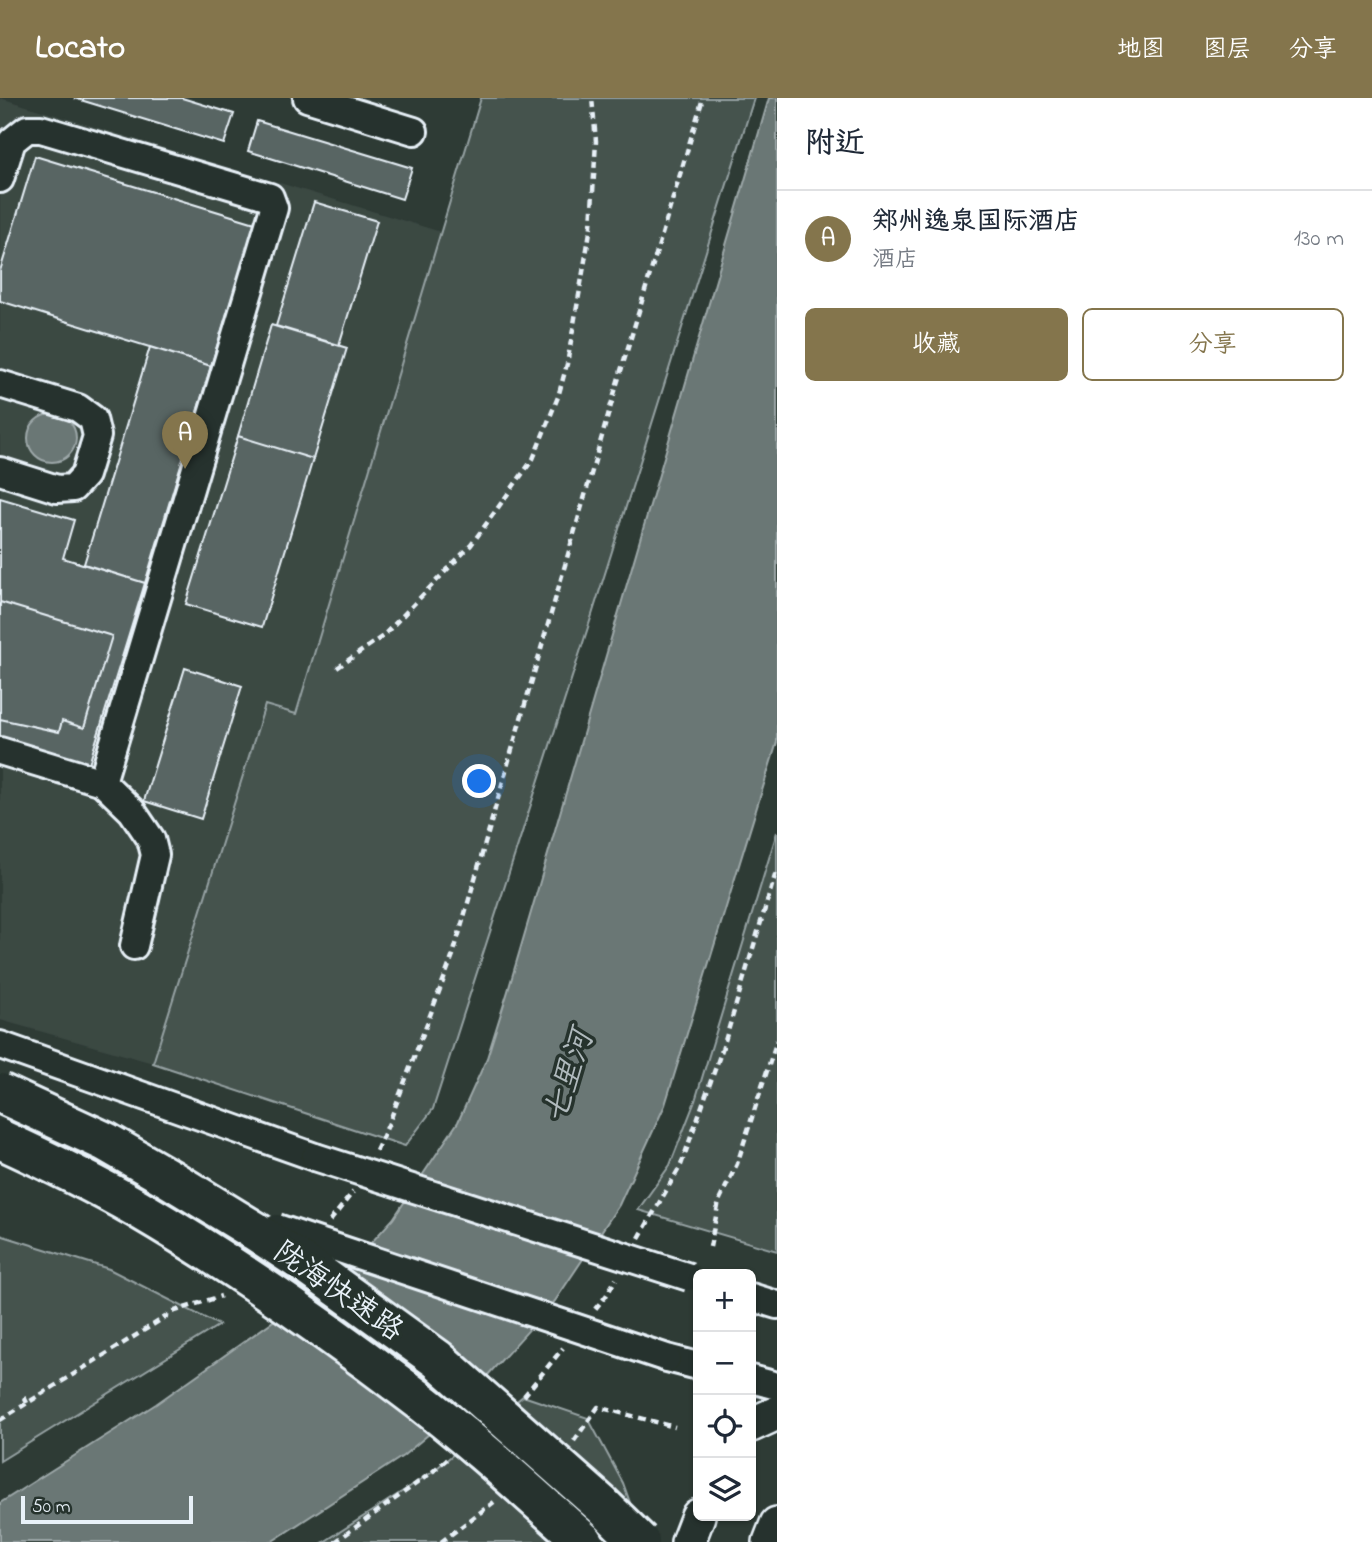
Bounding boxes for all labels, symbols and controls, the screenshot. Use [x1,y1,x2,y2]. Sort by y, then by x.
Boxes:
text: Locato [35,25,125,73]
text: 地图 [1117,33,1165,68]
text: 图层 [1203,33,1251,68]
text: 分享 [1289,33,1337,68]
text: 附近 [805,123,865,167]
text: 郑州逸泉国际酒店 [872,204,1080,242]
text: A [821,223,835,256]
text: 130 m [1294,223,1344,256]
text: 酒店 [872,244,918,277]
button: 收藏 [805,308,1068,381]
button: 分享 [1082,308,1344,381]
pin: A [162,411,208,469]
your location [462,764,496,798]
water label: 七里河 [533,1019,609,1130]
street label: 陇海快速路 [263,1231,411,1353]
map controls [693,1269,756,1521]
button: + [693,1269,756,1332]
button: − [693,1332,756,1395]
button: locate [693,1395,756,1458]
button: layers [693,1458,756,1521]
scale bar [21,1493,192,1525]
text: 50 m [32,1494,71,1521]

